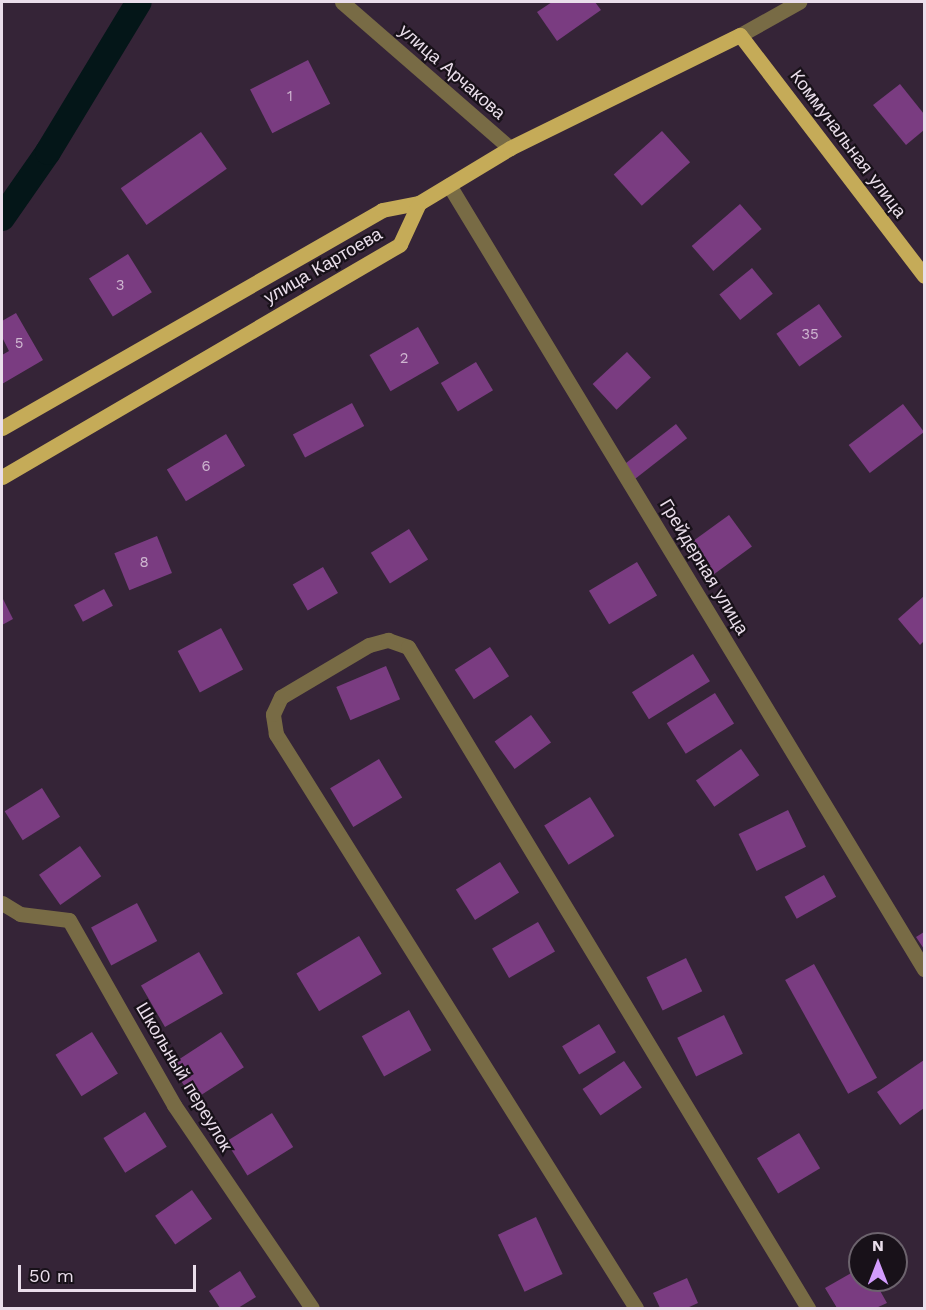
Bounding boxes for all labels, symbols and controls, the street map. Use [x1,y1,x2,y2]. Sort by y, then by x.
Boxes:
street label: улица Арчакова [394,20,510,124]
street label: Коммунальная улица [785,66,911,222]
house number: 1 [287,88,293,106]
street label: улица Картоева [260,223,386,309]
house number: 3 [116,277,124,295]
house number: 35 [801,326,819,344]
house number: 5 [15,335,23,353]
house number: 2 [400,350,408,368]
house number: 6 [201,458,211,476]
street label: Грейдерная улица [655,495,753,639]
house number: 8 [139,554,149,572]
street label: Школьный переулок [131,999,237,1155]
north arrow [848,1232,908,1292]
text: N [872,1236,884,1255]
scale bar [21,1253,200,1291]
text: 50 m [29,1265,74,1286]

